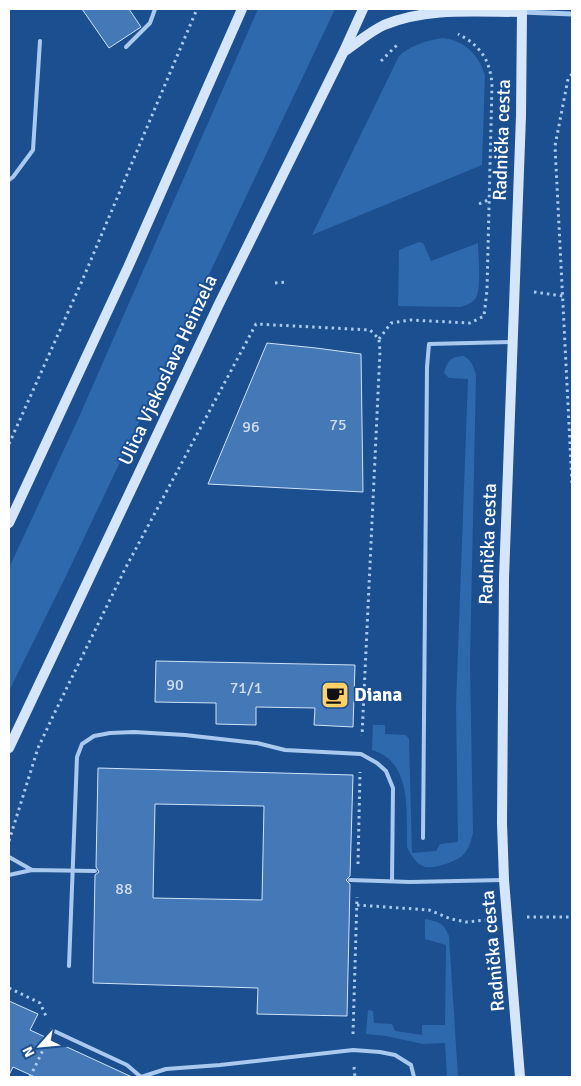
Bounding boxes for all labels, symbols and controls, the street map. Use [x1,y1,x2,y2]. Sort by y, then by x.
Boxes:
street label: Radnička cesta [488,79,516,201]
street label: Ulica Vjekoslava Heinzela [113,271,223,469]
house number: 75 [329,415,347,435]
house number: 96 [242,417,260,437]
street label: Radnička cesta [474,483,502,605]
house number: 90 [166,675,184,695]
house number: 71/1 [230,678,262,698]
cafe icon: Diana [320,680,350,710]
place label: Diana [354,683,402,707]
house number: 88 [115,879,133,899]
street label: Radnička cesta [476,889,510,1013]
north arrow [15,1021,65,1071]
text: N [19,1043,39,1060]

